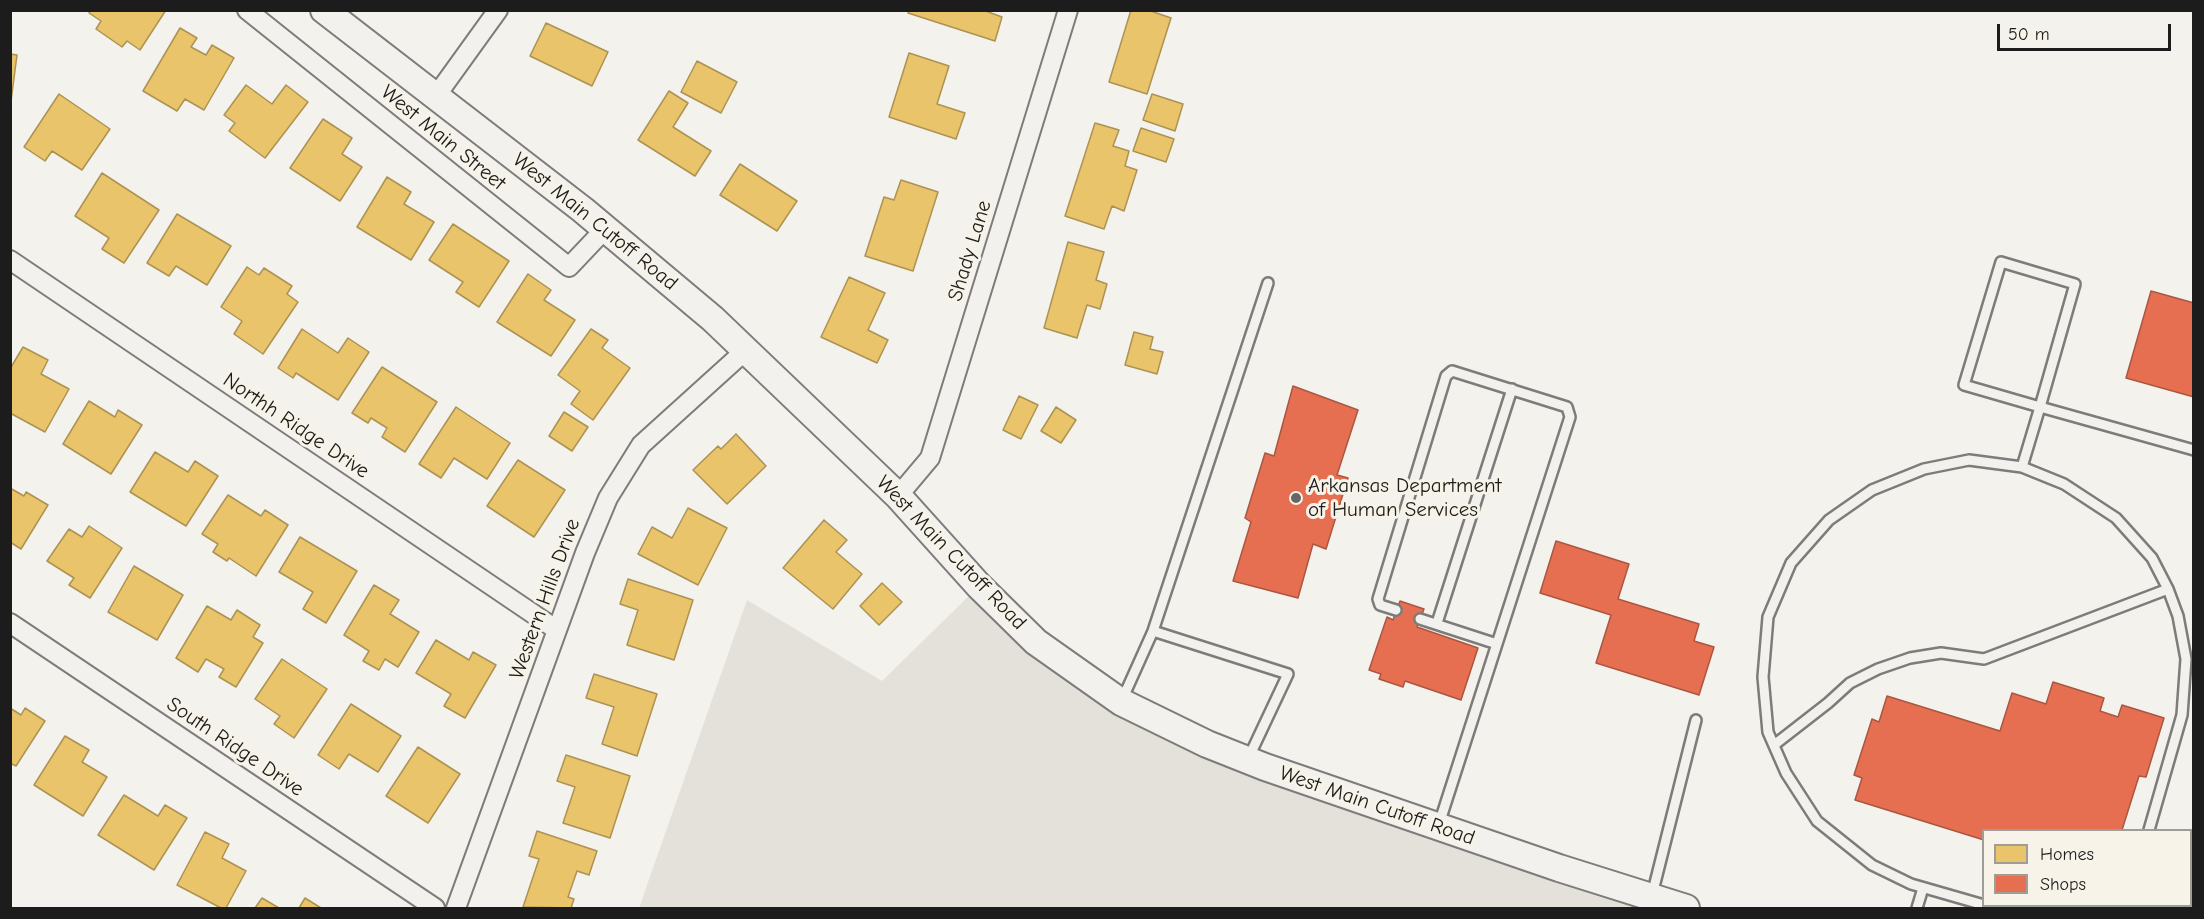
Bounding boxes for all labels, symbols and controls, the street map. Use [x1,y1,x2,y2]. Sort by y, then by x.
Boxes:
scale bar [2000,12,2174,50]
text: 50 m [2008,24,2050,45]
street label: West Main Street [375,80,511,196]
street label: West Main Cutoff Road [507,148,683,296]
street label: Shady Lane [943,197,997,305]
street label: Northh Ridge Drive [218,368,374,484]
street label: West Main Cutoff Road [871,471,1031,635]
place label: Arkansas Department of Human Services [1308,473,1502,523]
marker: Arkansas Department of Human Services [1289,491,1303,505]
street label: Western Hills Drive [504,515,586,683]
street label: South Ridge Drive [162,692,308,802]
street label: West Main Cutoff Road [1276,761,1478,851]
legend [1982,829,2192,907]
text: Homes [2040,844,2094,865]
text: Shops [2040,874,2086,895]

